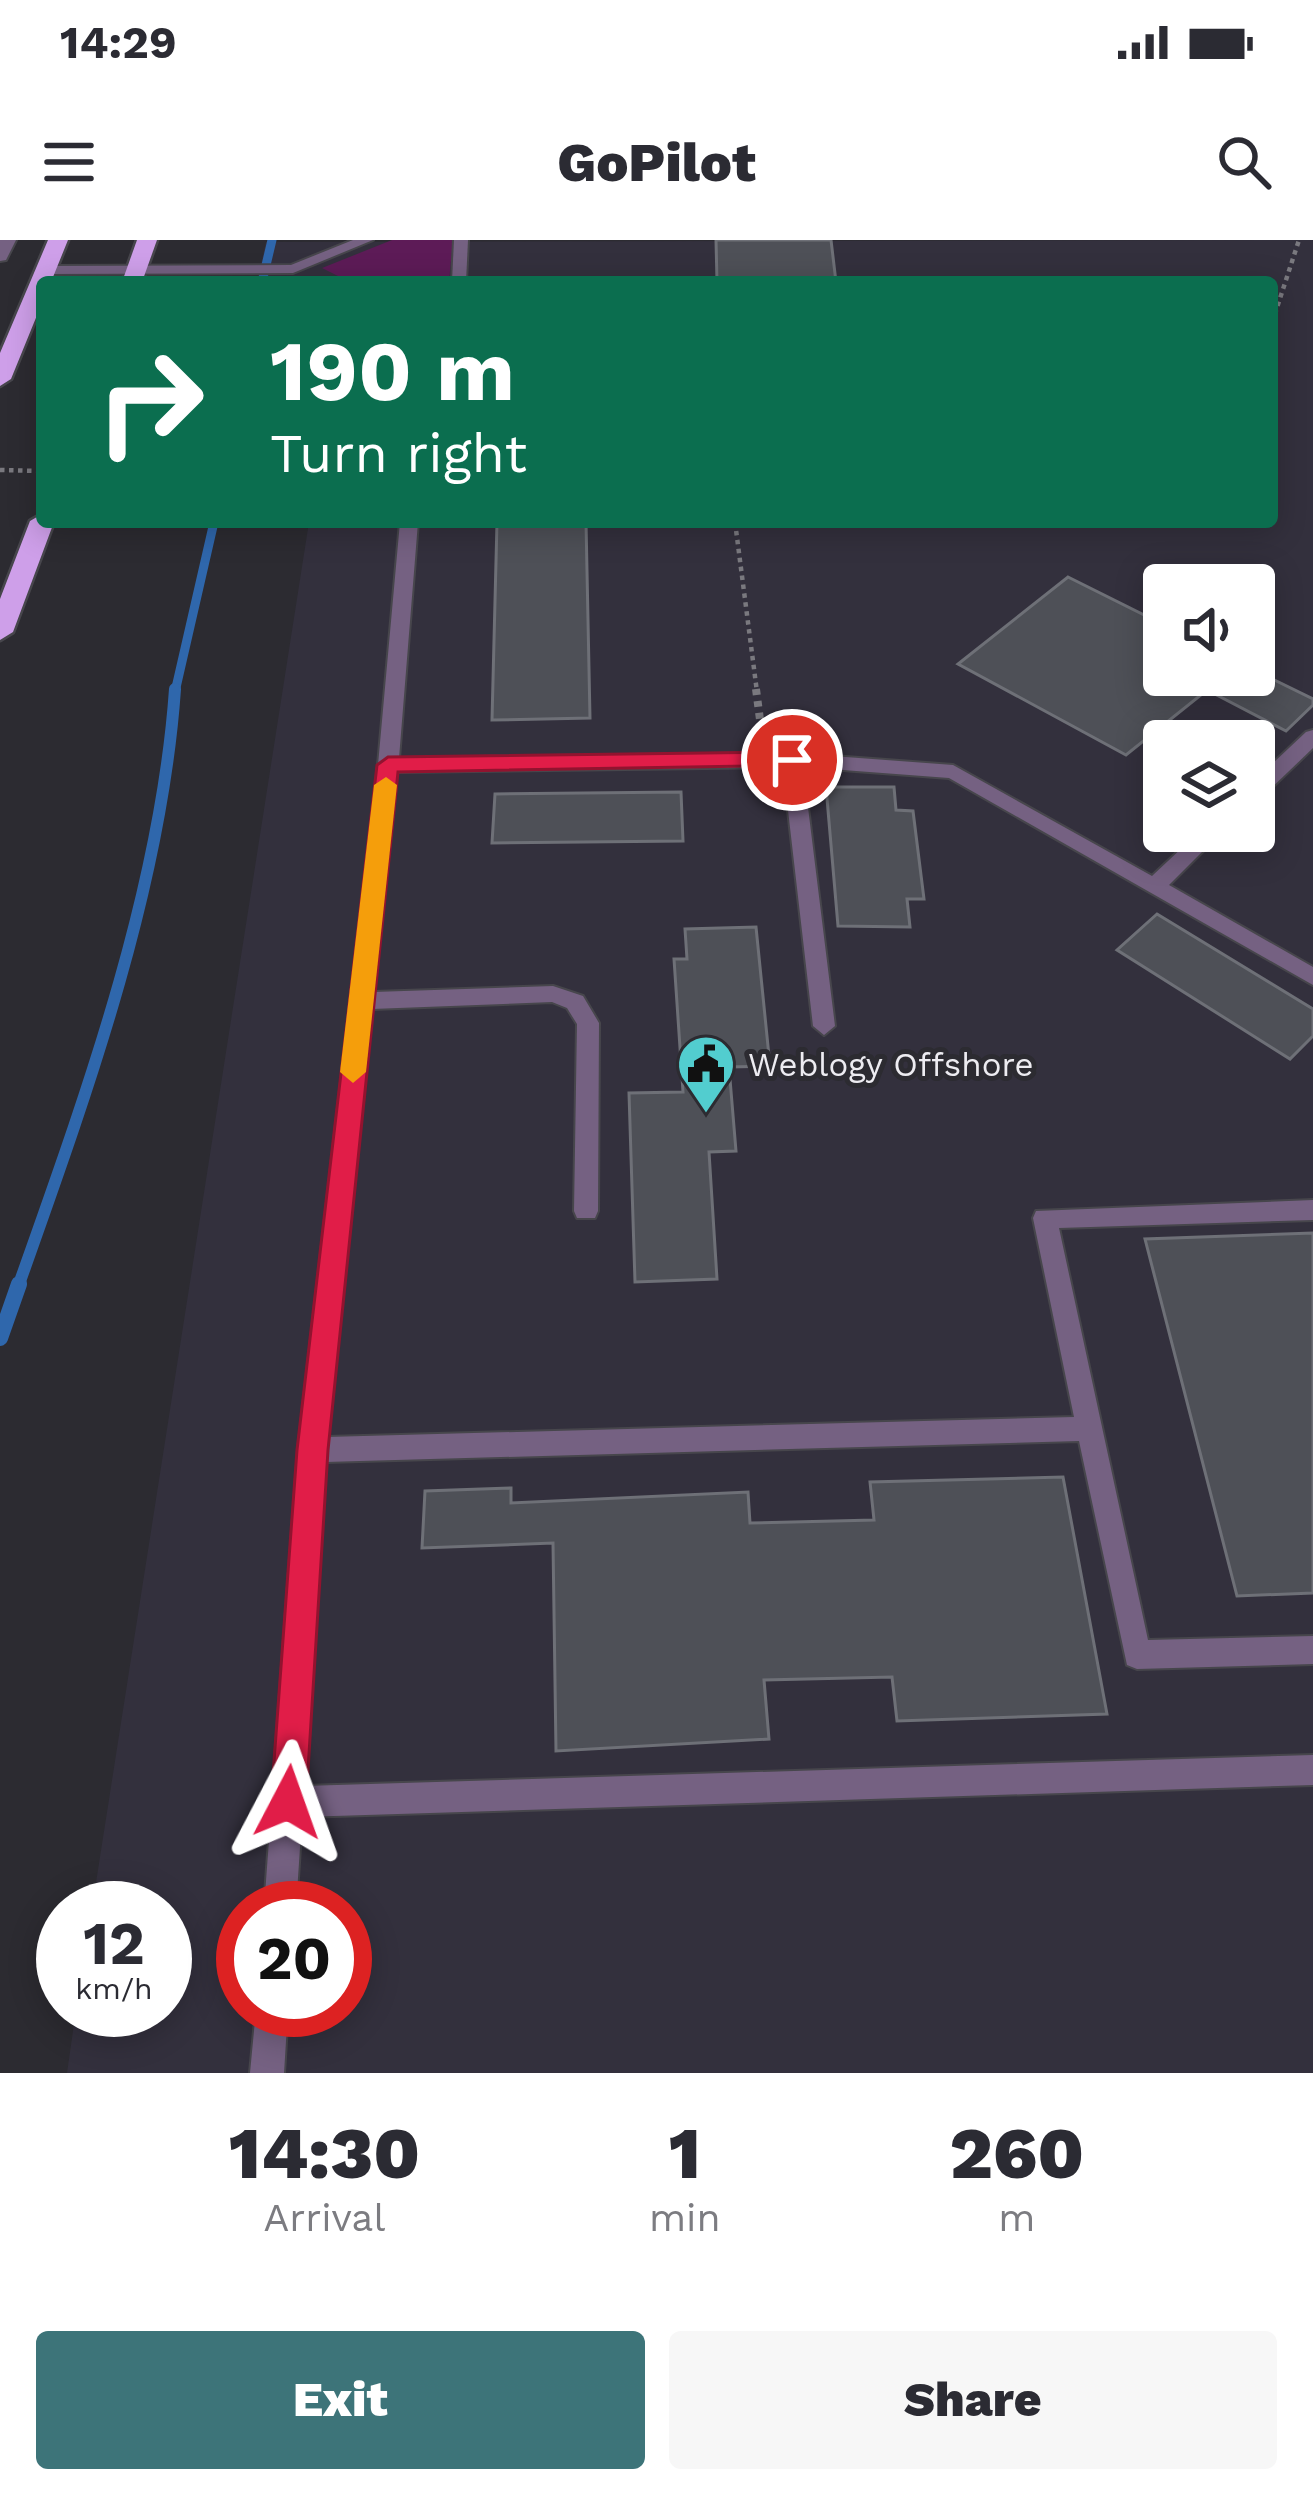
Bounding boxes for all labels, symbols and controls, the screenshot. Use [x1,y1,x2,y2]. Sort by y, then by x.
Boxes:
text: 14:29 [60,16,177,69]
icon: menu [36,129,102,195]
icon: search [1211,129,1277,195]
text: GoPilot [557,131,756,194]
text: 190 m [270,322,515,420]
icon: right [72,324,228,480]
text: Turn right [270,422,527,485]
map controls [1143,564,1275,852]
button: sound [1143,564,1275,696]
pin [741,709,843,811]
button: layers [1143,720,1275,852]
icon: arrive [759,727,825,793]
public building icon: Weblogy Offshore [675,1033,737,1115]
place label: Weblogy Offshore [748,1045,1033,1084]
position arrow [225,1739,351,1865]
speed limit sign: 20 [216,1881,372,2037]
text: 12 [83,1908,145,1979]
text: km/h [75,1971,153,2006]
text: 14:30 [229,2111,420,2195]
text: 1 [669,2111,701,2195]
text: 260 [949,2111,1084,2195]
text: Arrival [264,2195,385,2240]
text: min [649,2195,721,2240]
text: m [998,2195,1035,2240]
button: Exit [36,2331,645,2469]
button: Share [669,2331,1277,2469]

